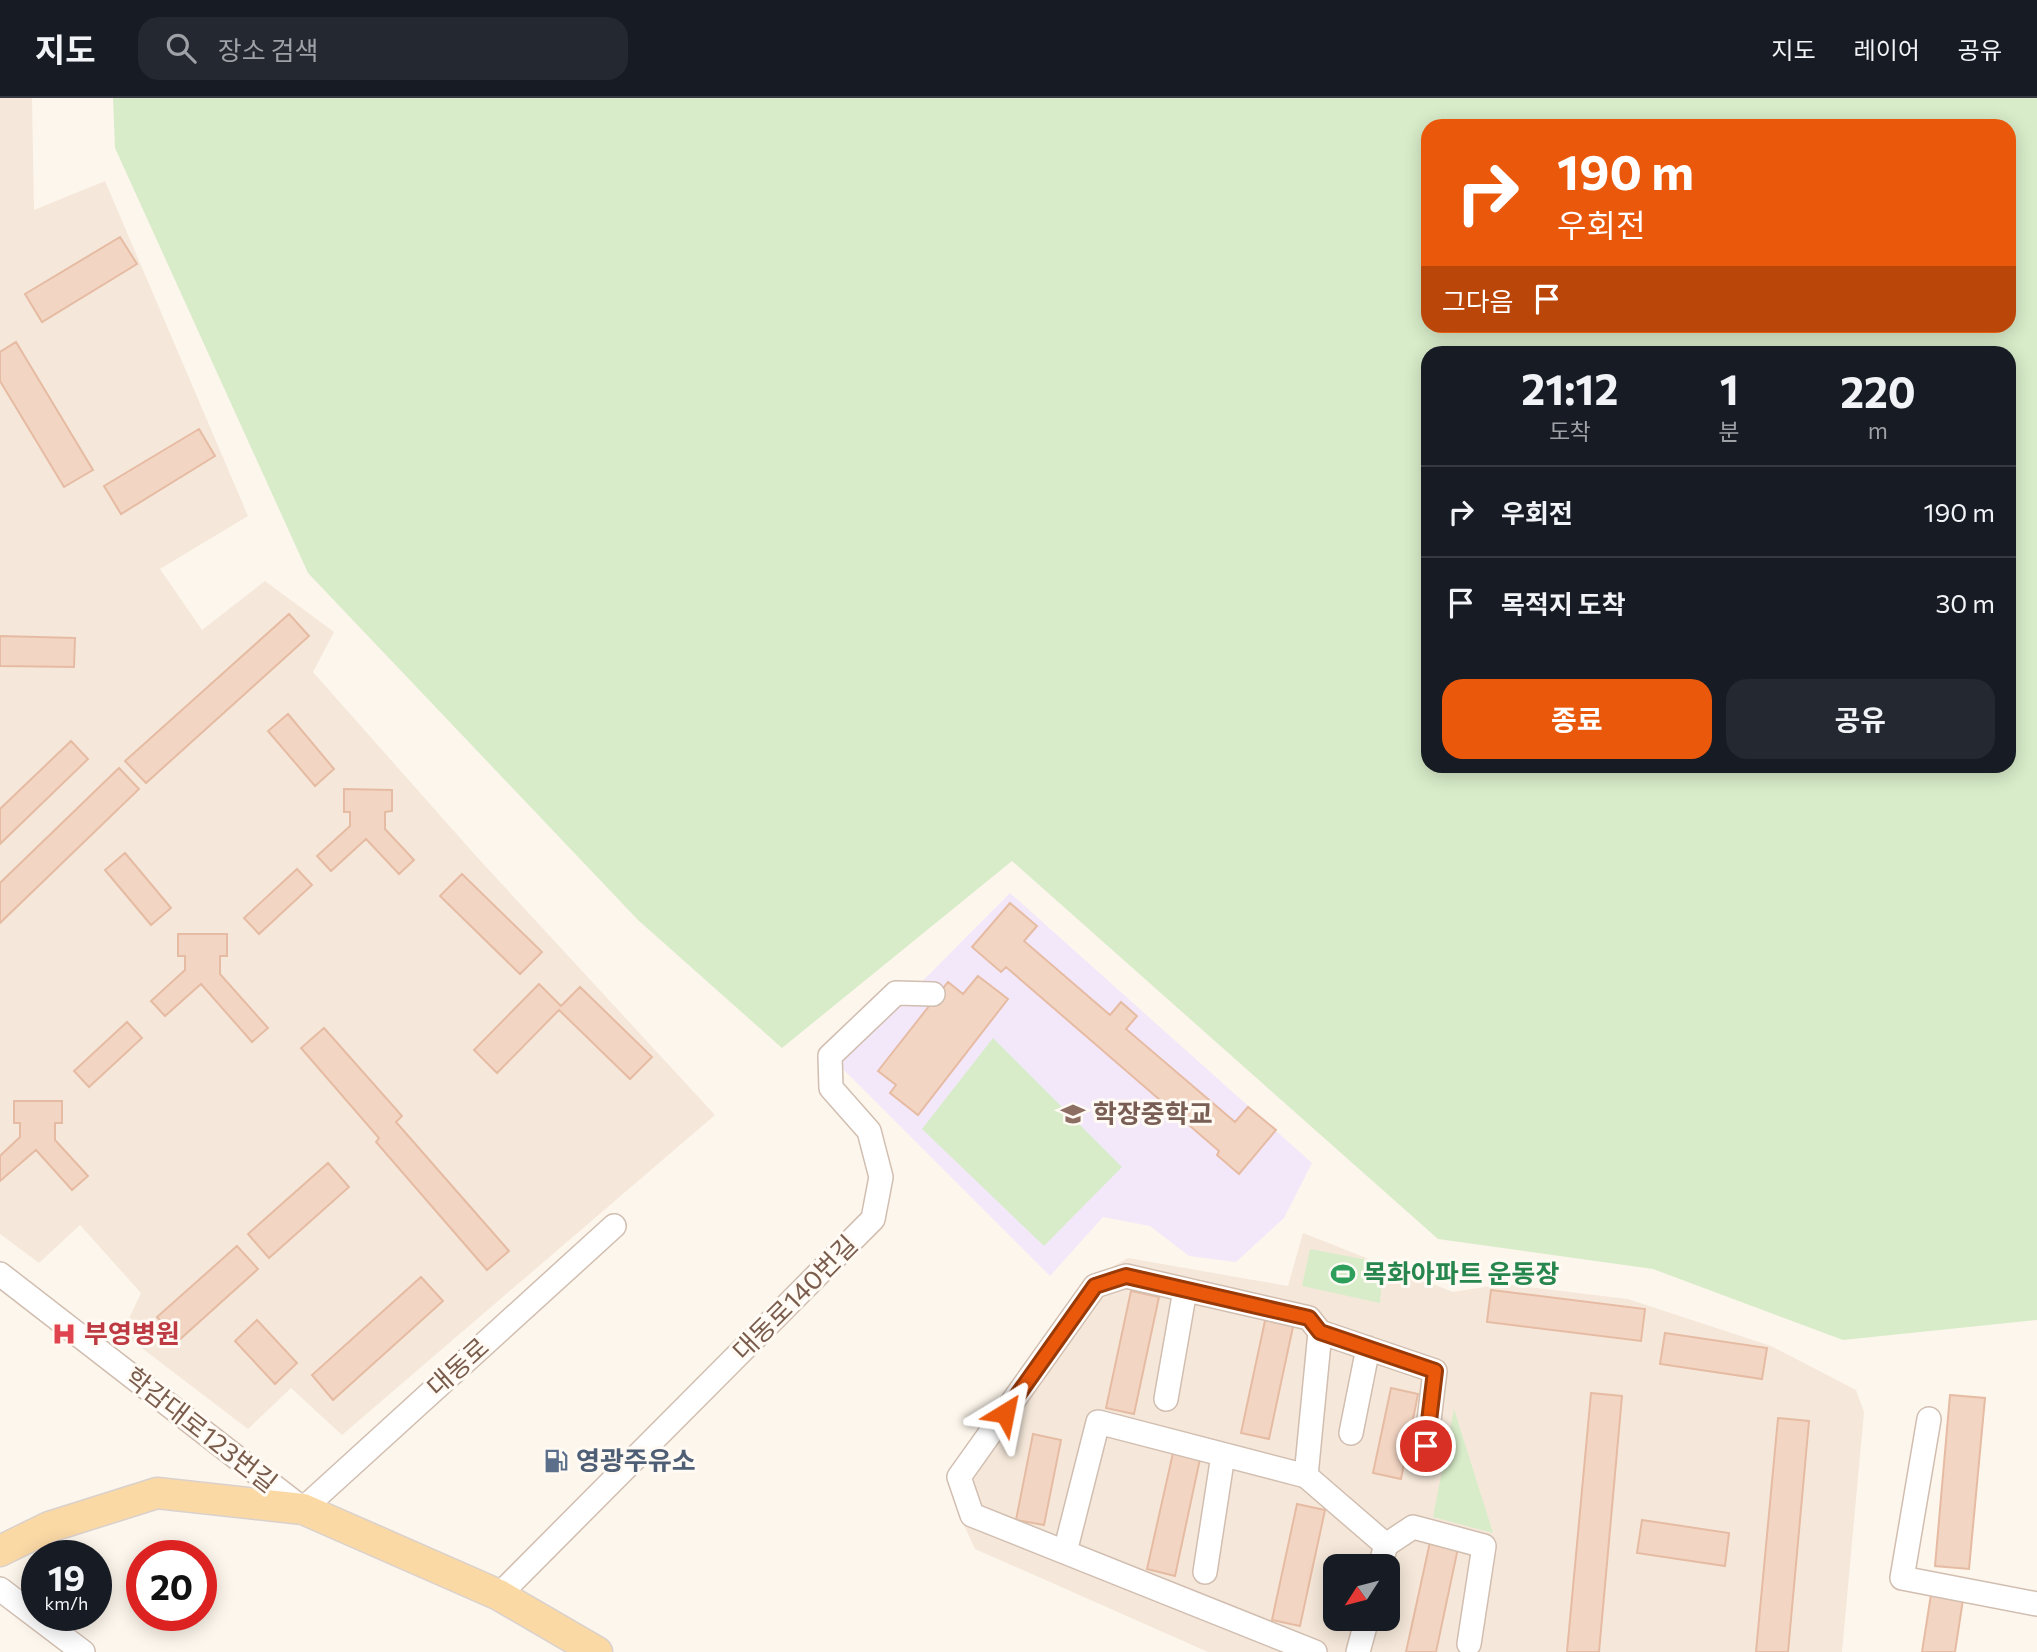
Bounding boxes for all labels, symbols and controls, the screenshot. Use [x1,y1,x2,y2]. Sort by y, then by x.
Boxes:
search box [138,17,628,80]
text: 지도 [35,28,96,69]
icon: search [162,29,200,67]
text: 장소 검색 [218,34,318,65]
text: 지도 [1771,35,1816,64]
text: 레이어 [1854,35,1920,64]
text: 공유 [1958,35,2002,64]
text: 190 m [1557,140,1694,200]
icon: right [1442,147,1533,238]
text: 우회전 [1557,204,1645,244]
icon: arrive [1528,280,1566,318]
text: 그다음 [1442,285,1514,316]
text: 21:12 [1521,362,1618,414]
text: 1 [1720,362,1739,414]
text: 220 [1840,365,1916,417]
text: m [1868,416,1888,444]
text: 도착 [1549,417,1591,445]
text: 분 [1719,417,1740,445]
icon: right [1442,493,1480,531]
text: 190 m [1923,496,1995,527]
text: 우회전 [1501,497,1573,528]
icon: arrive [1442,584,1480,622]
text: 30 m [1936,587,1995,618]
text: 목적지 도착 [1501,588,1626,619]
button: 종료 [1442,679,1712,759]
button: 공유 [1726,679,1995,759]
place label: 학장중학교 [1093,1097,1213,1128]
school or university icon: 학장중학교 [1059,1100,1087,1128]
street label: 대동로140번길 [725,1228,863,1366]
place label: 목화아파트 운동장 [1363,1257,1559,1288]
sports icon: 목화아파트 운동장 [1329,1260,1357,1288]
place label: 부영병원 [84,1317,180,1348]
hospital icon: 부영병원 [50,1320,78,1348]
street label: 대동로 [420,1330,494,1401]
street label: 학감대로123번길 [120,1360,284,1498]
position arrow [968,1376,1042,1450]
pin [1396,1416,1456,1476]
icon: arrive [1407,1427,1445,1465]
place label: 영광주유소 [576,1444,696,1475]
fuel station icon: 영광주유소 [542,1447,570,1475]
speed limit sign: 20 [126,1540,217,1631]
north arrow [1323,1554,1400,1631]
map controls [1323,1554,1400,1631]
text: 19 [48,1555,85,1598]
text: km/h [45,1592,88,1614]

